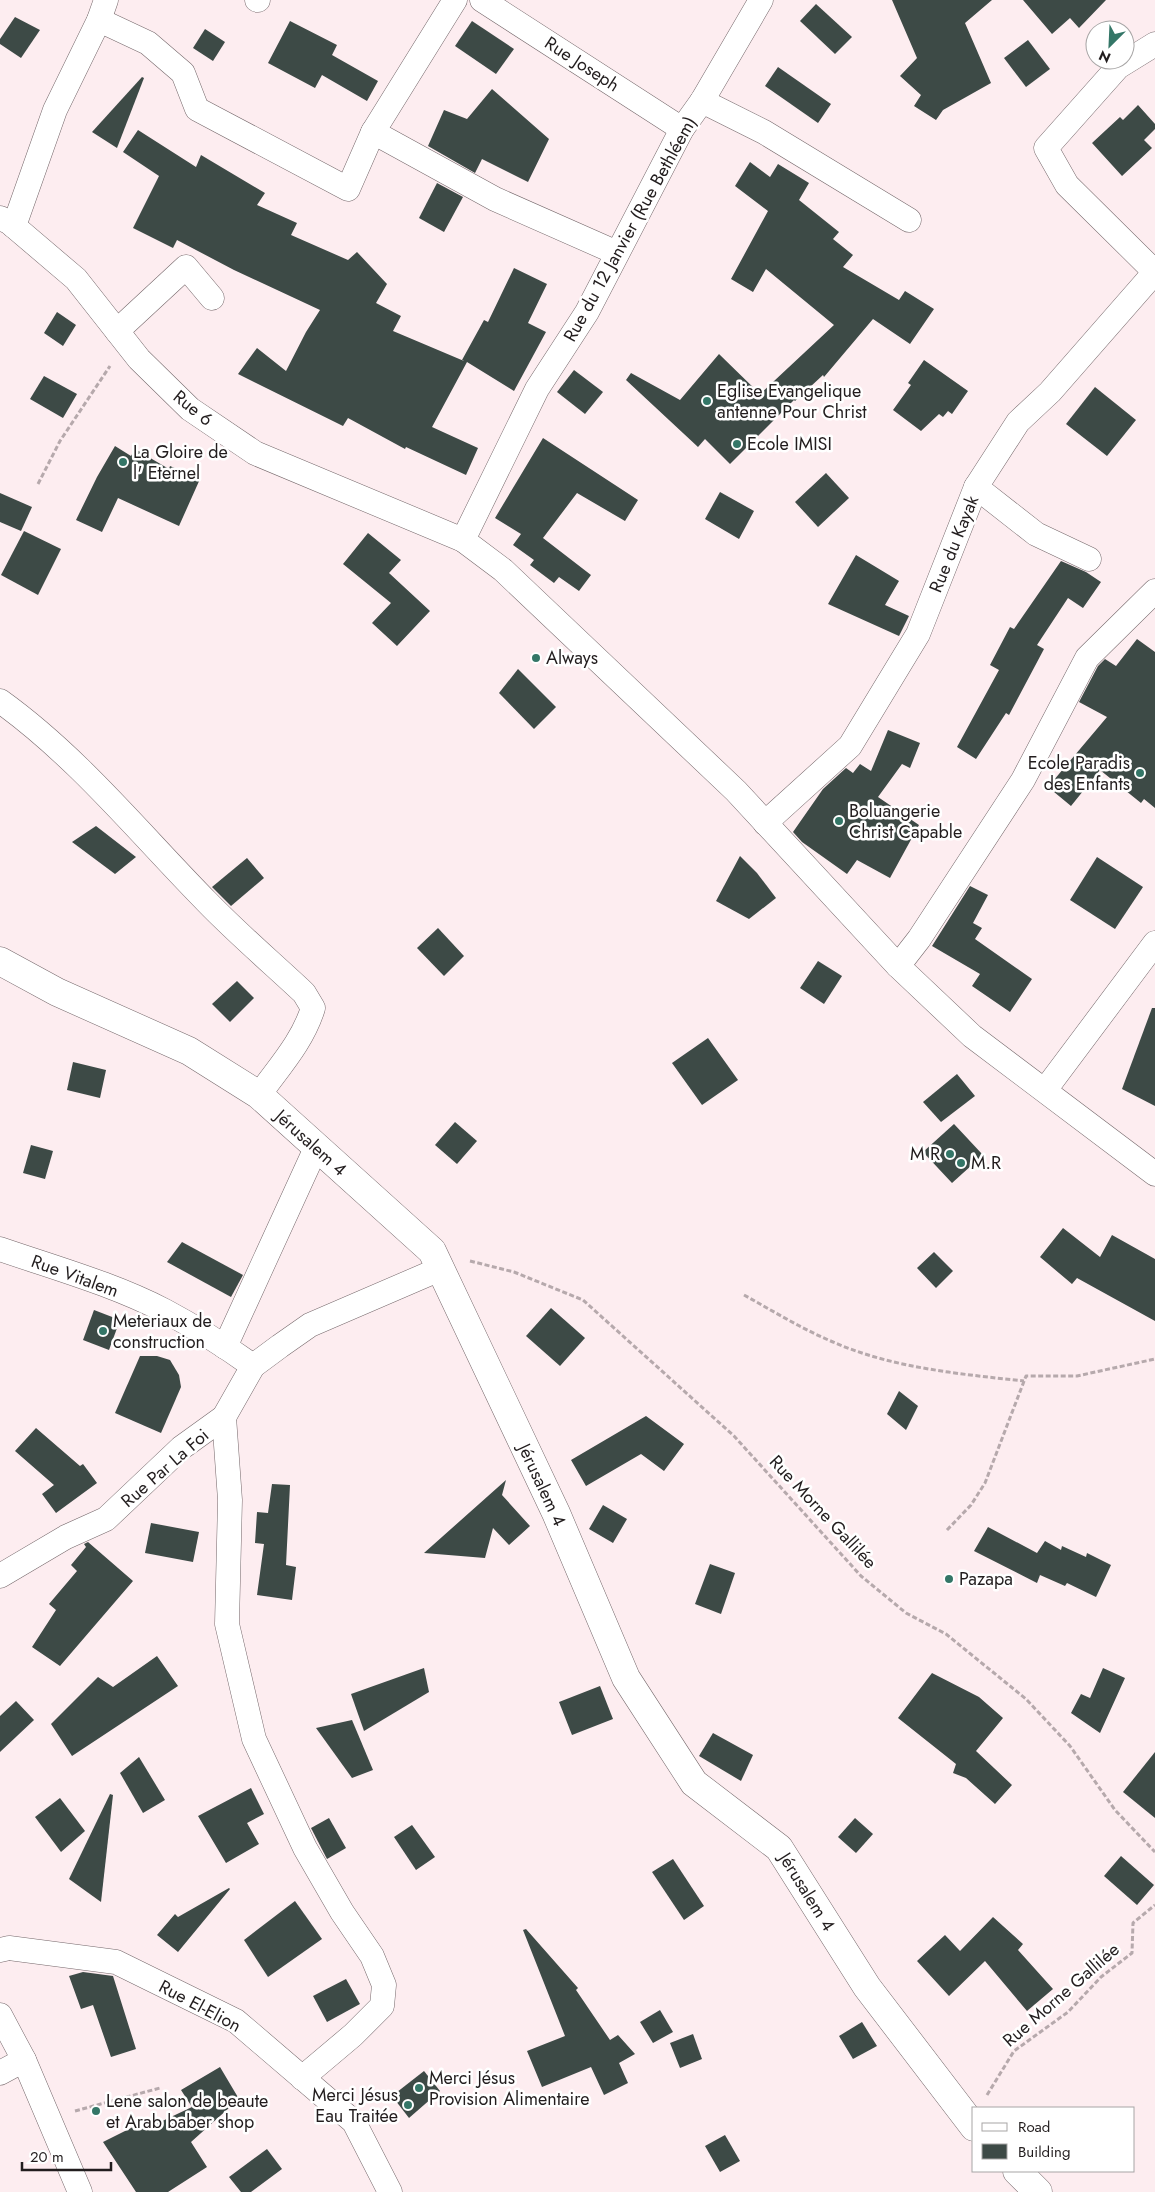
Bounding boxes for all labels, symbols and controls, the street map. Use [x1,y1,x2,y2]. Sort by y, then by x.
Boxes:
north arrow [1085,20,1135,70]
street label: Rue Joseph [539,30,625,98]
text: N [1096,45,1114,68]
street label: Rue du 12 Janvier (Rue Bethléem) [557,112,703,346]
place label: Eglise Evangelique antenne Pour Christ [717,378,867,425]
street label: Rue 6 [167,384,219,432]
marker: Eglise Evangelique antenne Pour Christ [701,395,713,407]
place label: Ecole IMISI [747,431,832,457]
marker: Ecole IMISI [731,438,743,450]
place label: La Gloire de l' Eternel [133,439,228,486]
marker: La Gloire de l' Eternel [117,456,129,468]
street label: Rue du Kayak [923,492,985,596]
place label: Always [546,645,598,671]
marker: Always [530,652,542,664]
place label: Ecole Paradis des Enfants [1028,750,1130,797]
marker: Ecole Paradis des Enfants [1134,767,1146,779]
place label: Boluangerie Christ Capable [849,798,962,845]
marker: Boluangerie Christ Capable [833,815,845,827]
street label: Jérusalem 4 [268,1102,353,1182]
place label: M R [910,1141,940,1167]
marker: M R [944,1148,956,1160]
place label: M.R [971,1150,1001,1176]
marker: M.R [955,1157,967,1169]
street label: Rue Vitalem [28,1248,122,1304]
place label: Meteriaux de construction [113,1308,212,1355]
marker: Meteriaux de construction [97,1325,109,1337]
street label: Rue Par La Foi [115,1422,215,1514]
street label: Jérusalem 4 [511,1438,572,1531]
street label: Rue Morne Gallilée [763,1449,883,1575]
place label: Pazapa [959,1566,1013,1592]
marker: Pazapa [943,1573,955,1585]
street label: Jérusalem 4 [771,1846,841,1936]
street label: Rue Morne Gallilée [997,1937,1125,2053]
street label: Rue El-Elion [154,1973,246,2039]
place label: Merci Jésus Provision Alimentaire [429,2065,589,2112]
place label: Merci Jésus Eau Traitée [312,2082,398,2129]
marker: Merci Jésus Provision Alimentaire [413,2082,425,2094]
place label: Lene salon de beaute et Arab baber shop [106,2088,268,2135]
marker: Merci Jésus Eau Traitée [402,2099,414,2111]
marker: Lene salon de beaute et Arab baber shop [90,2105,102,2117]
legend [972,2107,1135,2172]
text: Road [1018,2116,1050,2138]
scale bar [22,2140,111,2172]
text: Building [1018,2141,1070,2163]
text: 20 m [30,2146,64,2168]

